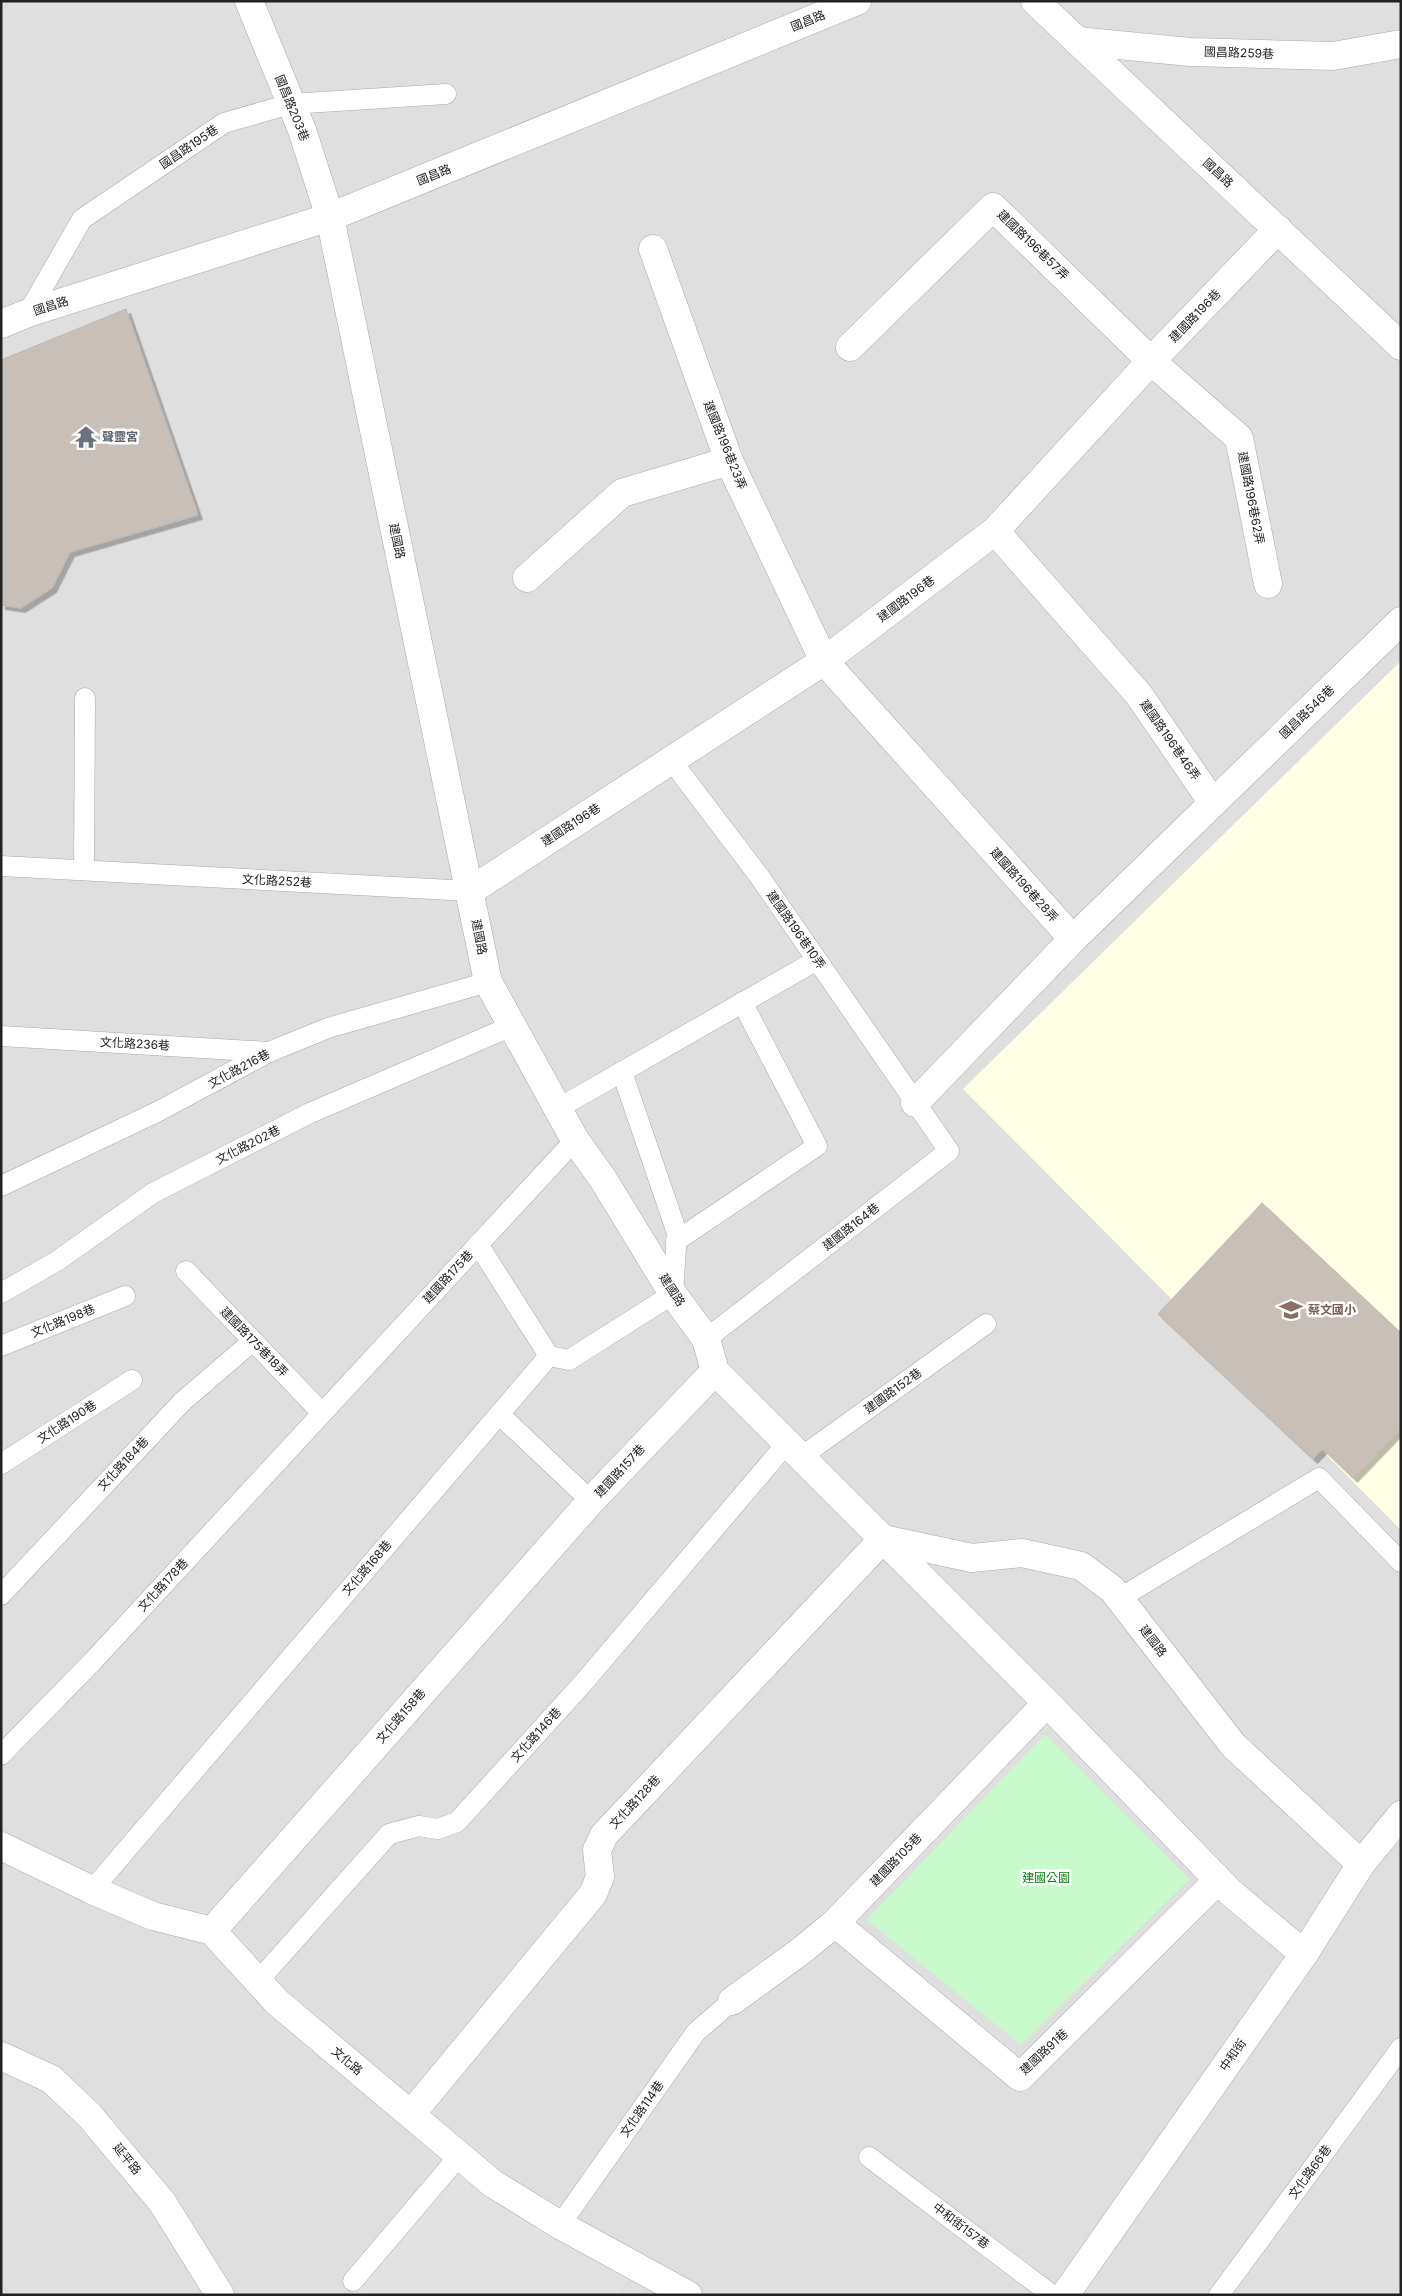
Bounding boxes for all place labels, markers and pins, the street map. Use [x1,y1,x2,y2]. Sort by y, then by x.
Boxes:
temple icon: 聲靈宮 [73,424,99,450]
place label: 聲靈宮 [102,429,138,444]
school or university icon: 蔡文國小 [1278,1297,1304,1323]
place label: 蔡文國小 [1308,1302,1356,1317]

